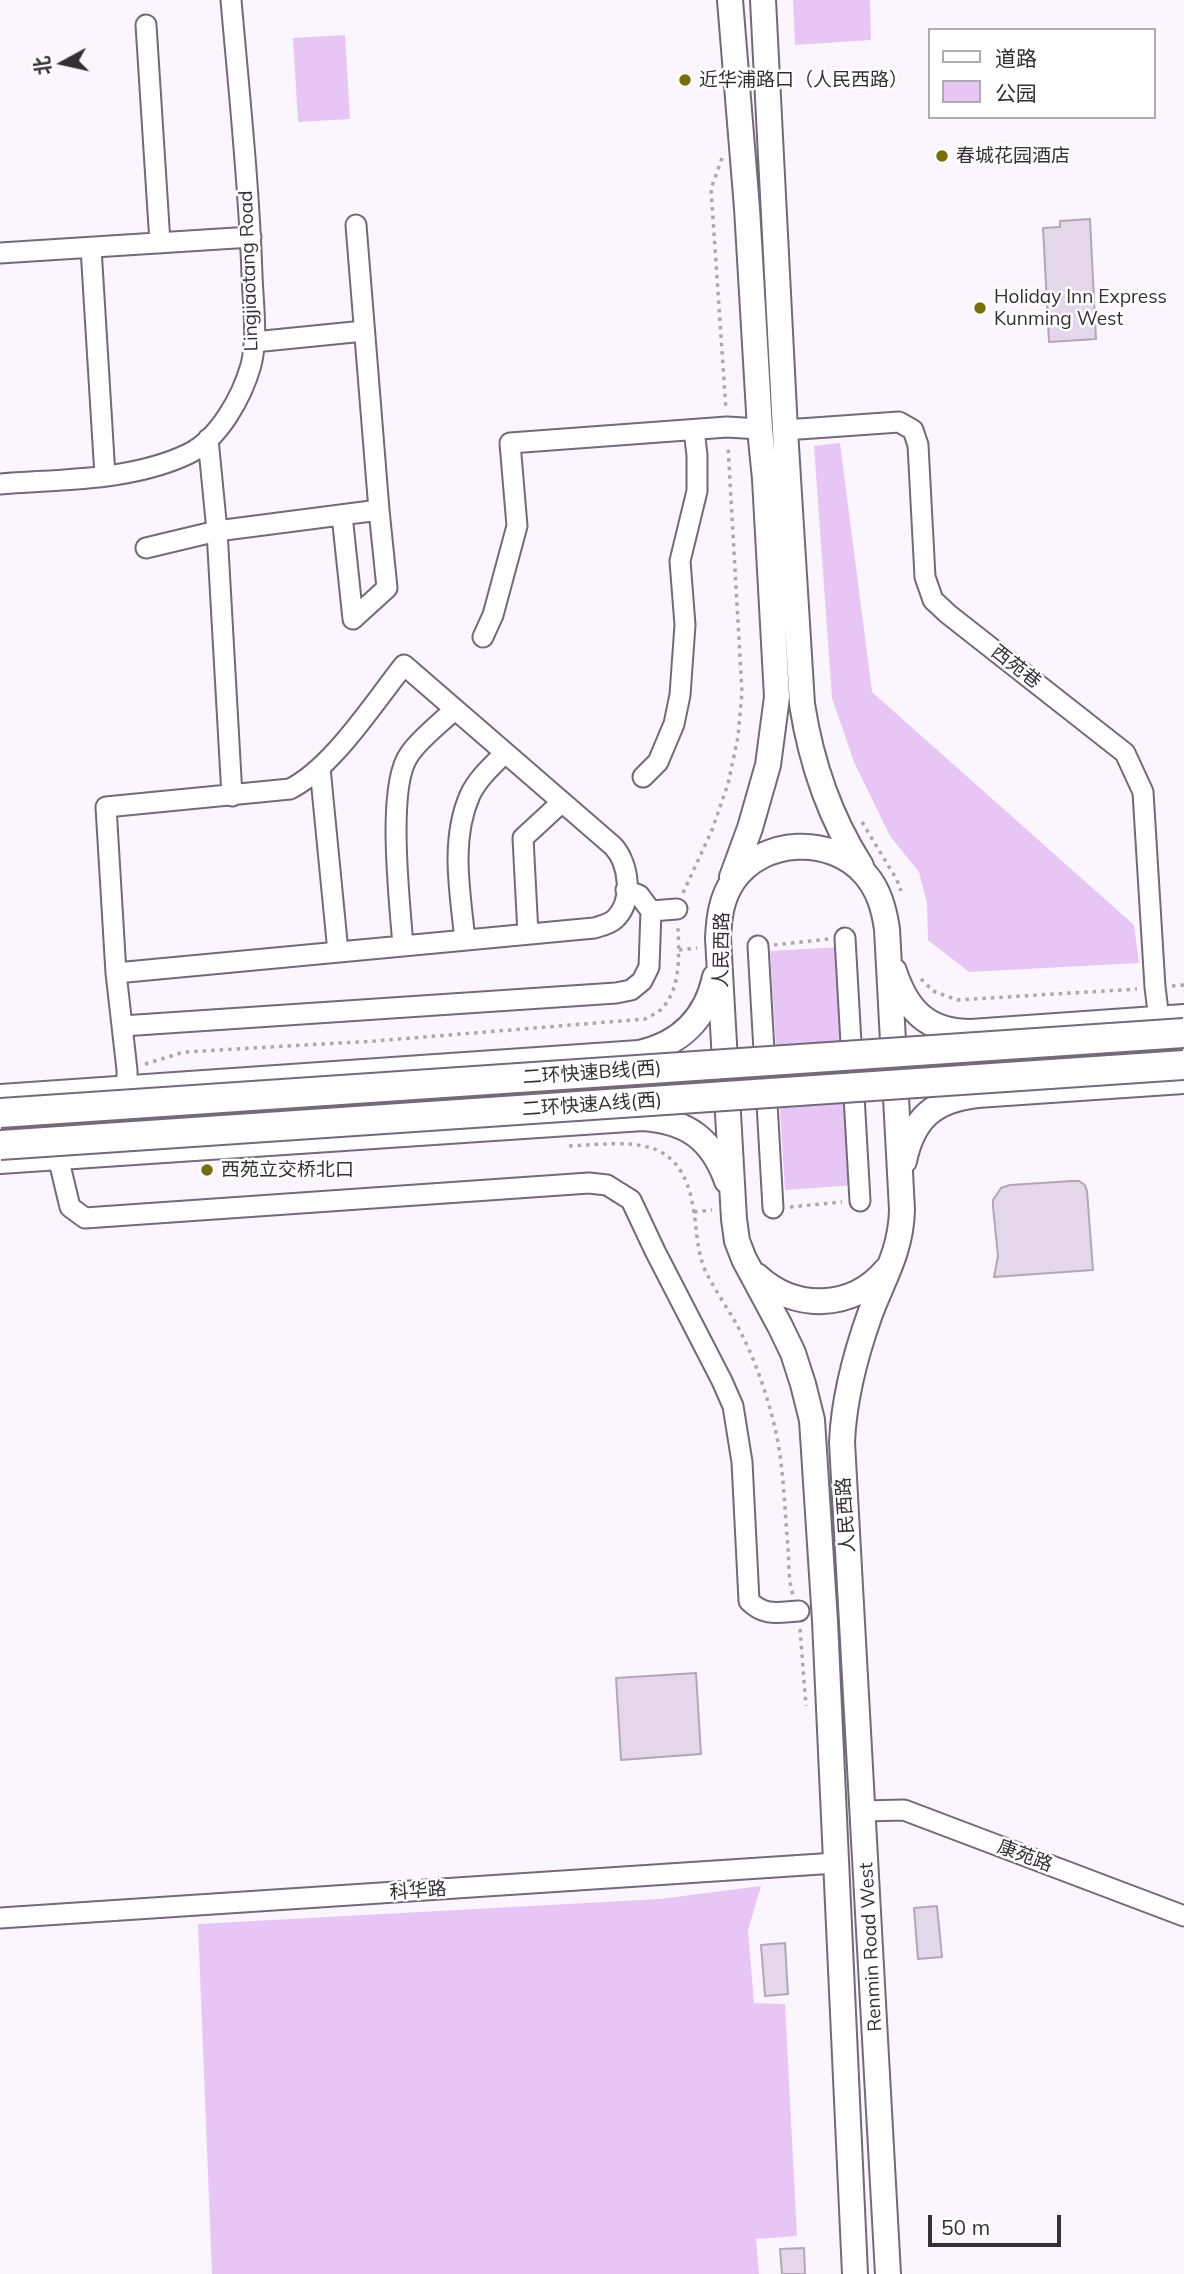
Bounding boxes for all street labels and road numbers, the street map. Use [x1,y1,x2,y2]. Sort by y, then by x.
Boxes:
street label: Lingjiaotang Road [235,190,263,352]
street label: 西苑巷 [987,640,1045,694]
street label: 人民西路 [710,912,734,988]
street label: 二环快速B线(西) [522,1057,662,1089]
street label: 二环快速A线(西) [521,1089,663,1121]
street label: 人民西路 [832,1476,860,1554]
street label: 康苑路 [994,1835,1056,1877]
street label: Renmin Road West [855,1862,887,2032]
street label: 科华路 [389,1878,447,1904]

